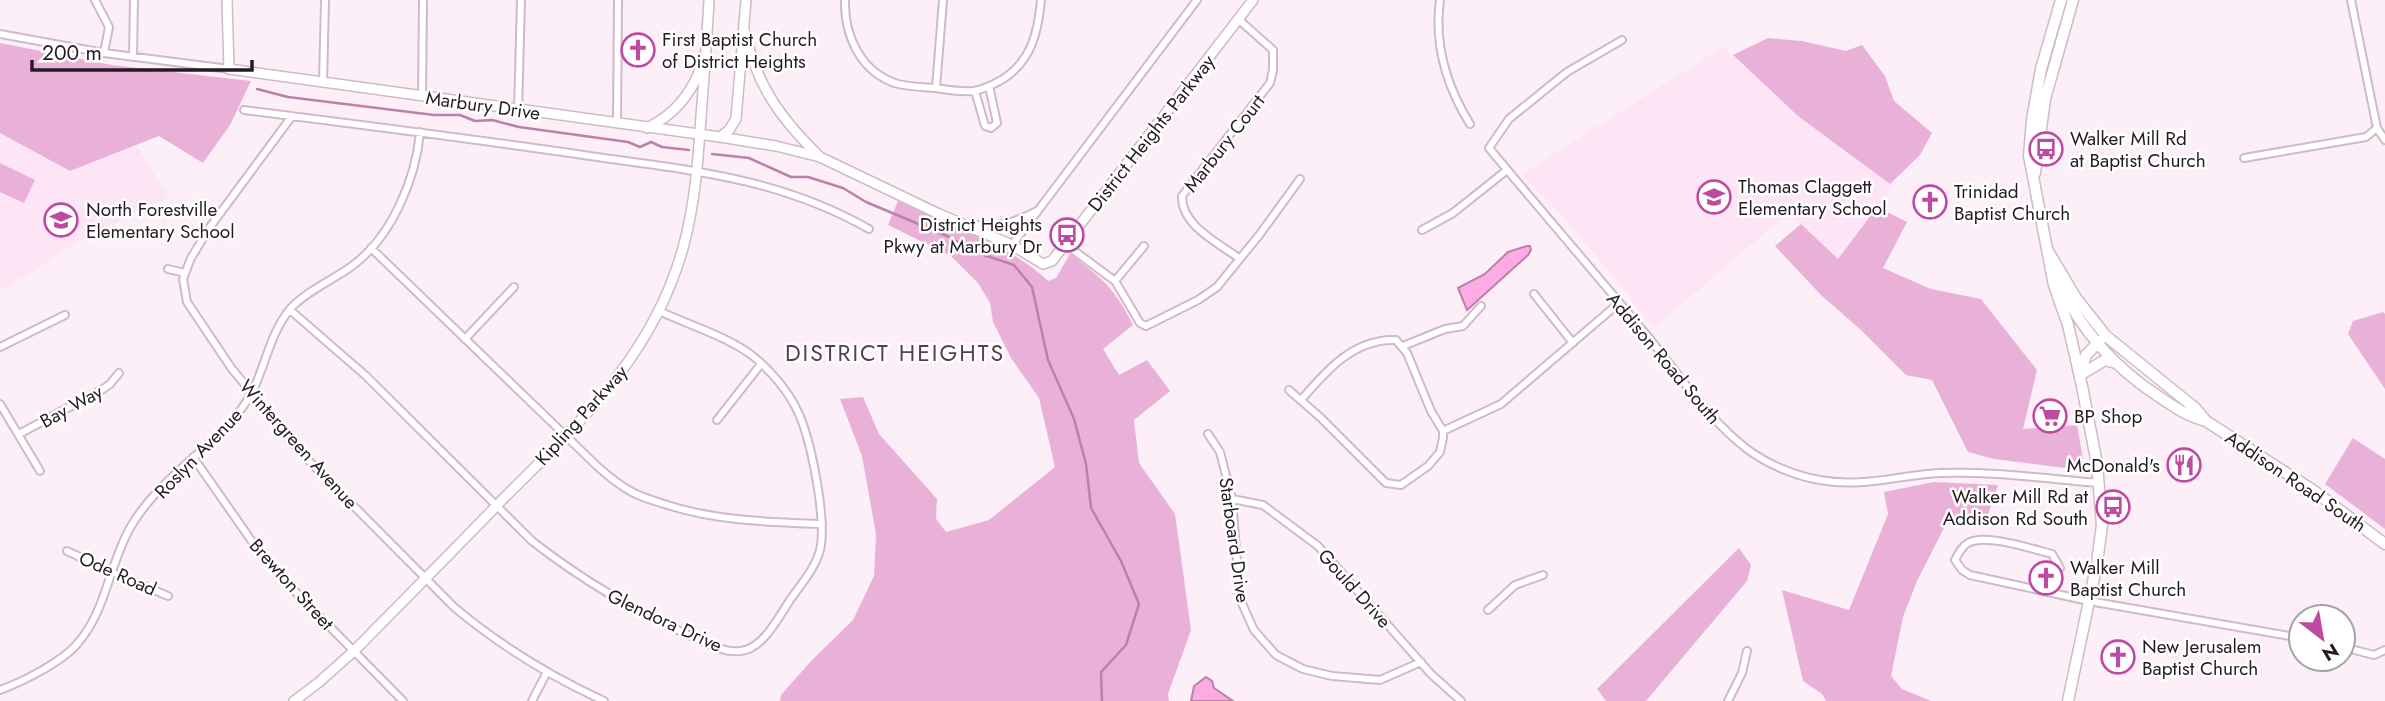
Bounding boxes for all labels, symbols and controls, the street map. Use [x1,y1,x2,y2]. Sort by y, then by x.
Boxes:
place label: First Baptist Church of District Heights [662,26,817,75]
scale bar [32,28,252,72]
church icon: First Baptist Church of District Heights [619,31,657,69]
text: 200 m [42,38,102,68]
street label: District Heights Parkway [1082,49,1222,217]
street label: Marbury Drive [424,84,542,127]
street label: Marbury Court [1178,88,1271,198]
place label: Walker Mill Rd at Baptist Church [2070,125,2206,174]
bus stop icon: Walker Mill Rd at Baptist Church [2027,130,2065,168]
place label: Thomas Claggett Elementary School [1738,173,1887,222]
school or university icon: Thomas Claggett Elementary School [1695,178,1733,216]
place label: Trinidad Baptist Church [1954,178,2070,227]
church icon: Trinidad Baptist Church [1911,183,1949,221]
place label: North Forestville Elementary School [86,196,235,245]
school or university icon: North Forestville Elementary School [42,201,80,239]
place label: District Heights Pkwy at Marbury Dr [884,211,1042,260]
bus stop icon: District Heights Pkwy at Marbury Dr [1048,216,1086,254]
street label: Addison Road South [1600,287,1727,430]
district label: DISTRICT HEIGHTS [785,336,1005,370]
street label: Kipling Parkway [529,359,634,471]
street label: Wintergreen Avenue [233,374,364,515]
street label: Bay Way [35,378,108,435]
supermarket icon: BP Shop [2031,397,2069,435]
street label: Roslyn Avenue [148,402,249,505]
place label: BP Shop [2074,403,2142,430]
street label: Addison Road South [2220,424,2372,539]
restaurant icon: McDonald's [2165,446,2203,484]
place label: McDonald's [2067,452,2160,479]
street label: Starboard Drive [1212,476,1257,605]
place label: Walker Mill Rd at Addison Rd South [1943,483,2088,532]
bus stop icon: Walker Mill Rd at Addison Rd South [2094,488,2132,526]
street label: Brewton Street [243,532,340,636]
street label: Gould Drive [1312,543,1398,634]
street label: Ode Road [75,544,161,603]
place label: Walker Mill Baptist Church [2070,554,2186,603]
church icon: Walker Mill Baptist Church [2027,559,2065,597]
street label: Glendora Drive [603,582,727,659]
north arrow [2287,603,2357,673]
place label: New Jerusalem Baptist Church [2142,633,2261,682]
text: N [2317,637,2344,668]
church icon: New Jerusalem Baptist Church [2099,638,2137,676]

